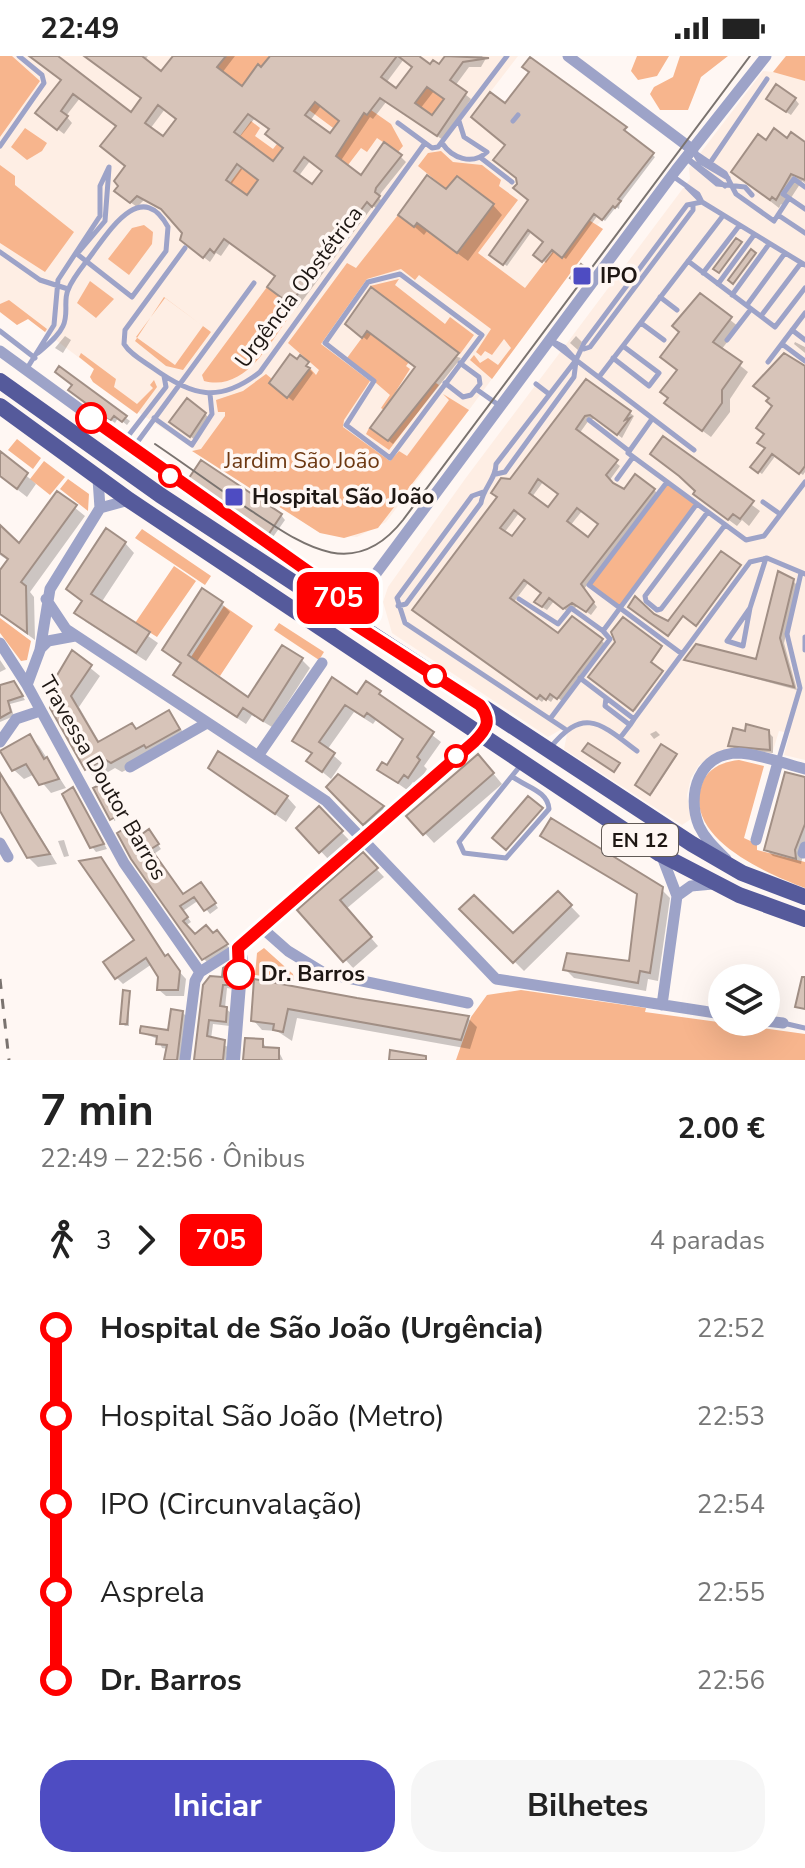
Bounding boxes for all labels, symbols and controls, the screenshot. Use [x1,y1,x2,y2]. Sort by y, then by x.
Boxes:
text: 22:49 [40,8,119,49]
street label: Urgência Obstétrica [228,200,370,374]
place label: IPO [600,261,638,291]
marker: IPO [571,265,593,287]
unlabelled marker [76,403,106,433]
park label: Jardim São João [223,446,380,476]
unlabelled marker [159,465,181,487]
place label: Hospital São João [252,482,434,512]
marker: Hospital São João [223,486,245,508]
line badge: 705 [292,572,384,624]
text: 705 [313,579,363,617]
unlabelled marker [424,665,446,687]
street label: Travessa Doutor Barros [32,670,174,886]
unlabelled marker [445,745,467,767]
road number: EN 12 [602,824,678,856]
marker: Dr. Barros [224,959,254,989]
place label: Dr. Barros [261,959,365,989]
map controls [708,964,780,1036]
button: layers [708,964,780,1036]
text: 7 min [40,1081,154,1141]
text: 2.00 € [677,1108,765,1149]
text: 22:49 – 22:56 · Ônibus [40,1141,305,1176]
icon: walk [40,1218,84,1262]
icon: forward [124,1218,168,1262]
text: 705 [196,1221,246,1259]
text: 3 [96,1223,112,1258]
text: 4 paradas [649,1223,765,1258]
text: Hospital de São João (Urgência) [100,1308,544,1349]
text: 22:52 [697,1311,765,1346]
text: Hospital São João (Metro) [100,1396,445,1437]
text: 22:53 [697,1399,765,1434]
text: IPO (Circunvalação) [100,1484,363,1525]
text: 22:54 [697,1487,765,1522]
text: Asprela [100,1572,205,1613]
text: 22:55 [697,1575,765,1610]
text: Dr. Barros [100,1660,242,1701]
text: 22:56 [697,1663,765,1698]
button: Iniciar [40,1760,395,1852]
button: Bilhetes [411,1760,765,1852]

